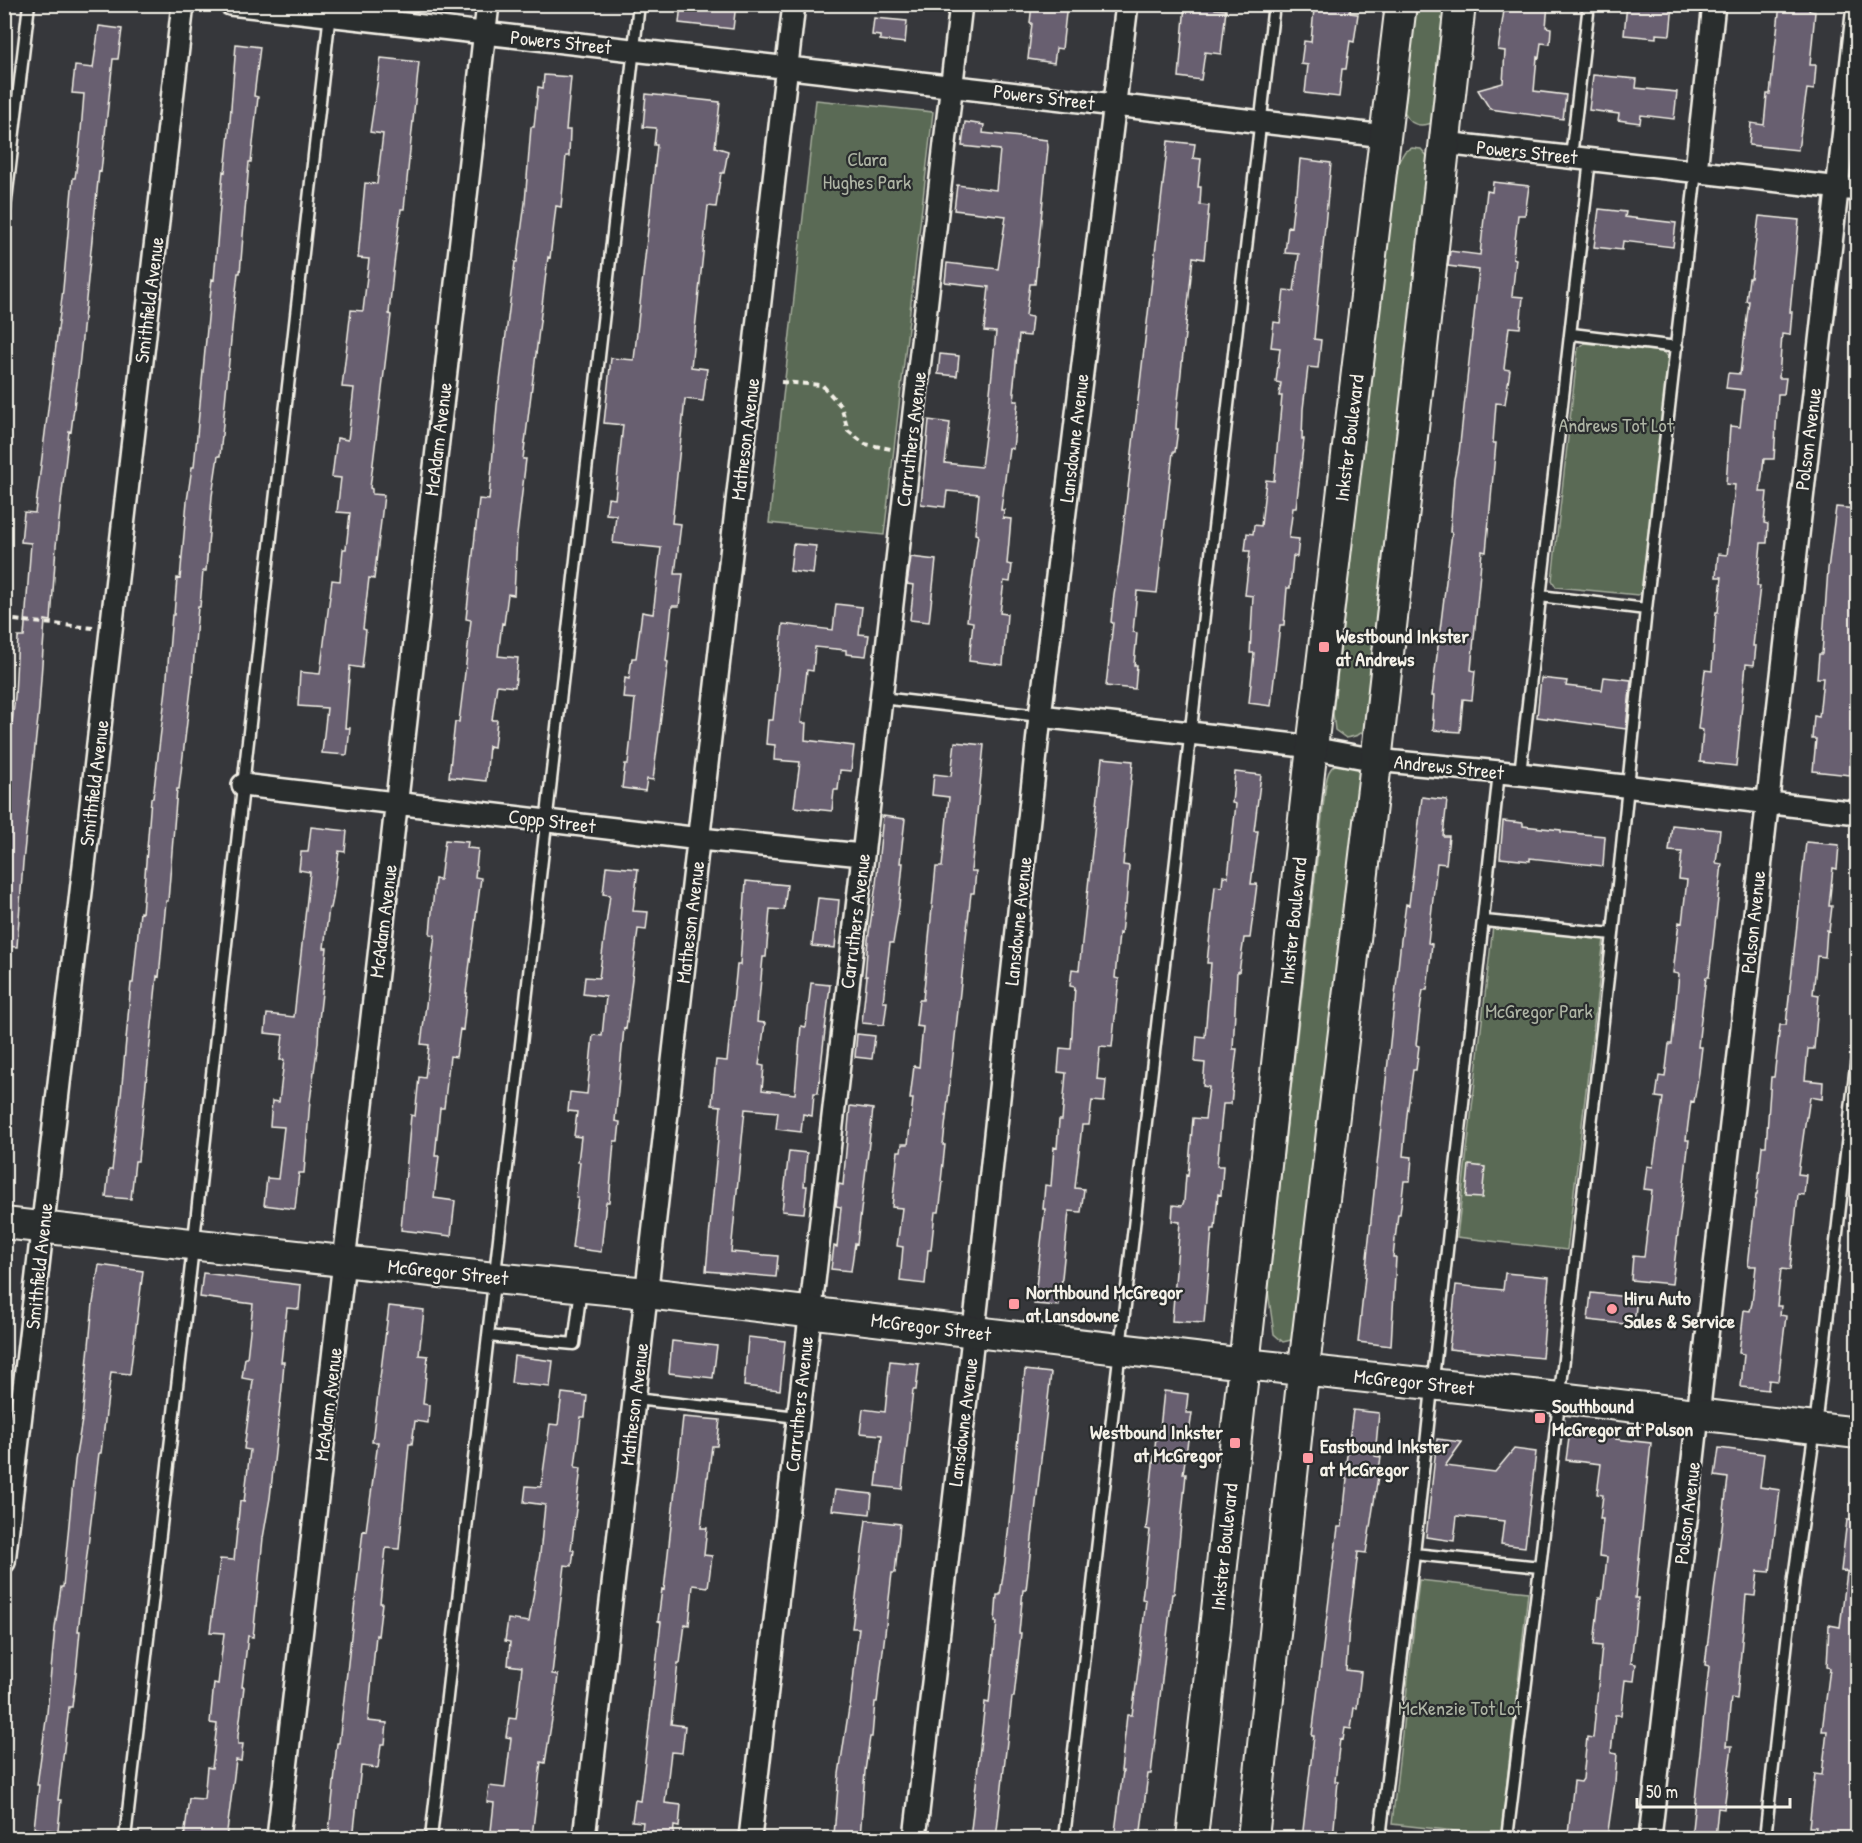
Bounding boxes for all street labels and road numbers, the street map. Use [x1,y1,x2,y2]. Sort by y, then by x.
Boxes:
street label: Powers Street [509,23,614,60]
street label: Powers Street [992,77,1097,116]
street label: Powers Street [1475,133,1580,170]
street label: Smithfield Avenue [127,235,170,365]
street label: Carruthers Avenue [889,370,932,508]
street label: Lansdowne Avenue [1052,372,1095,504]
street label: Inkster Boulevard [1327,373,1370,503]
street label: Matheson Avenue [724,376,765,502]
street label: McAdam Avenue [417,381,458,497]
street label: Polson Avenue [1788,386,1827,492]
street label: Smithfield Avenue [72,718,115,848]
street label: Andrews Street [1393,747,1506,786]
street label: Copp Street [507,802,598,839]
street label: Carruthers Avenue [833,852,876,990]
street label: Lansdowne Avenue [997,855,1038,987]
street label: Inkster Boulevard [1272,856,1313,986]
street label: Matheson Avenue [669,859,710,985]
street label: McAdam Avenue [362,863,403,979]
street label: Polson Avenue [1734,869,1771,975]
street label: Smithfield Avenue [18,1201,59,1330]
street label: McGregor Street [387,1252,511,1291]
street label: McGregor Street [869,1306,994,1347]
street label: Carruthers Avenue [778,1335,819,1473]
street label: Matheson Avenue [613,1341,654,1467]
street label: McAdam Avenue [307,1346,348,1462]
street label: Lansdowne Avenue [941,1356,984,1488]
street label: McGregor Street [1353,1362,1477,1401]
street label: Polson Avenue [1667,1460,1706,1566]
street label: Inkster Boulevard [1203,1482,1244,1612]

